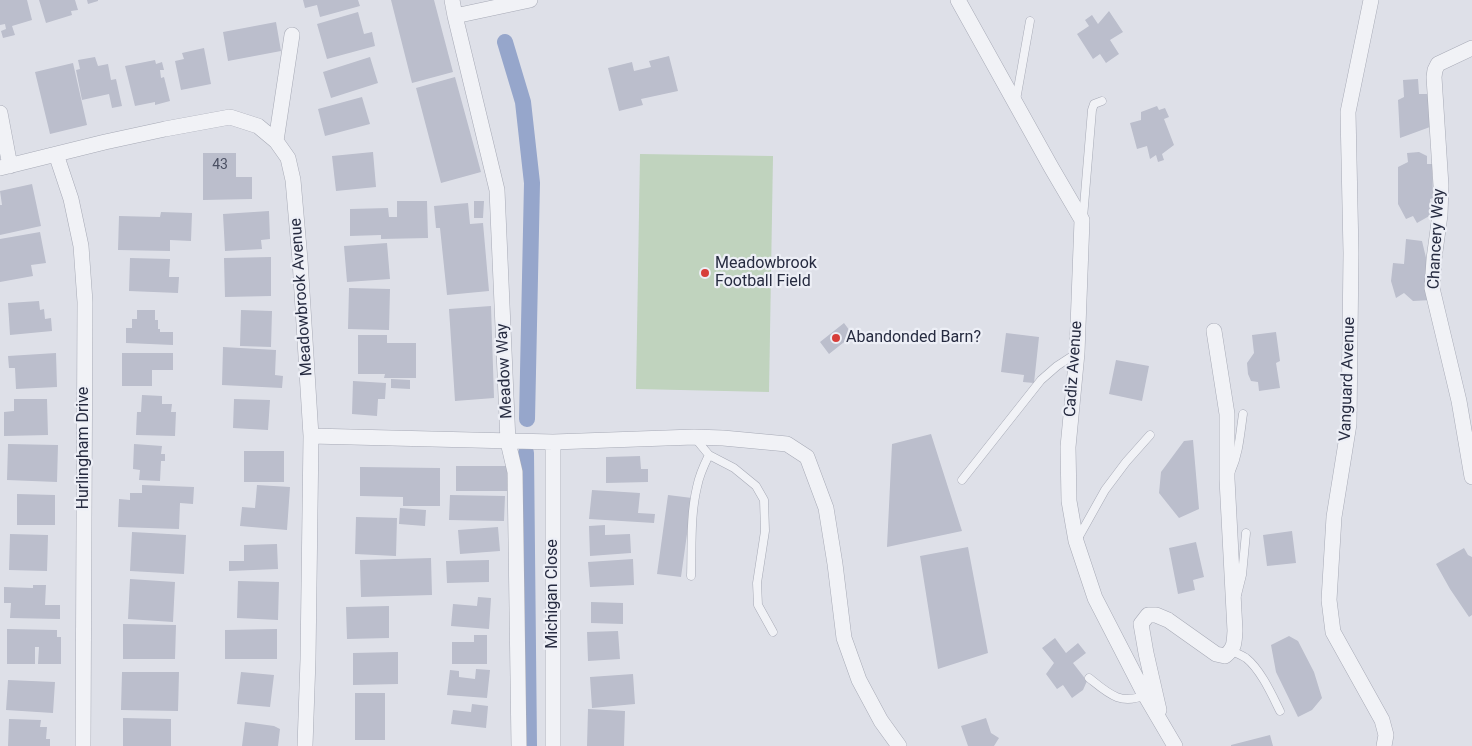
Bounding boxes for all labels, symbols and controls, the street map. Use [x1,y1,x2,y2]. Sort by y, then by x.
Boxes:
house number: 43 [212,157,228,173]
street label: Chancery Way [1425,188,1449,290]
street label: Meadowbrook Avenue [287,217,317,377]
place label: Meadowbrook Football Field [715,254,817,292]
marker: Meadowbrook Football Field [699,267,711,279]
street label: Vanguard Avenue [1336,316,1360,442]
street label: Cadiz Avenue [1061,320,1087,418]
street label: Meadow Way [493,323,517,419]
place label: Abandonded Barn? [846,328,981,348]
marker: Abandonded Barn? [830,332,842,344]
street label: Hurlingham Drive [74,387,94,509]
street label: Michigan Close [543,539,563,649]

